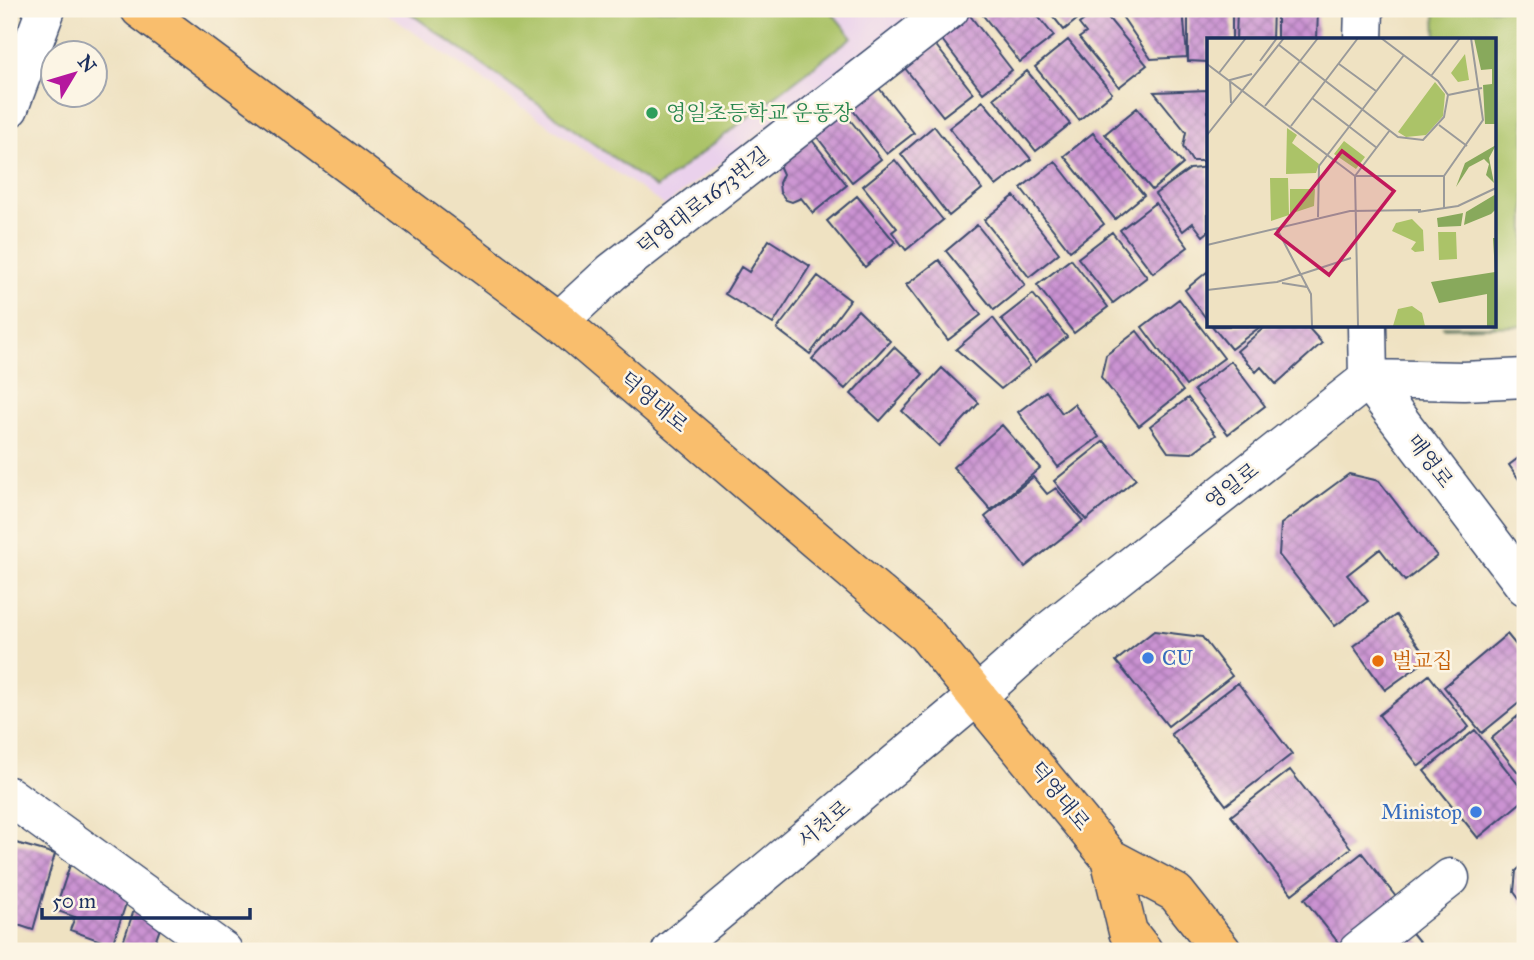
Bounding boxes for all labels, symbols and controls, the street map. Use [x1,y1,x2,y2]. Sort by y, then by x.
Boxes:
north arrow [38,38,108,108]
inset map [1207,38,1496,327]
text: N [73,50,101,77]
place label: 영일초등학교 운동장 [666,100,854,126]
marker: 영일초등학교 운동장 [644,105,660,121]
street label: 덕영대로1673번길 [632,141,774,261]
street label: 덕영대로 [615,366,693,438]
street label: 매영로 [1401,429,1459,493]
street label: 영일로 [1200,457,1264,515]
place label: CU [1162,645,1193,671]
place label: 벌교집 [1392,648,1453,674]
marker: CU [1140,650,1156,666]
marker: 벌교집 [1370,653,1386,669]
street label: 덕영대로 [1024,756,1096,836]
street label: 서천로 [792,794,856,854]
place label: Ministop [1381,799,1462,825]
marker: Ministop [1468,804,1484,820]
scale bar [42,876,250,920]
text: 50 m [52,888,97,914]

